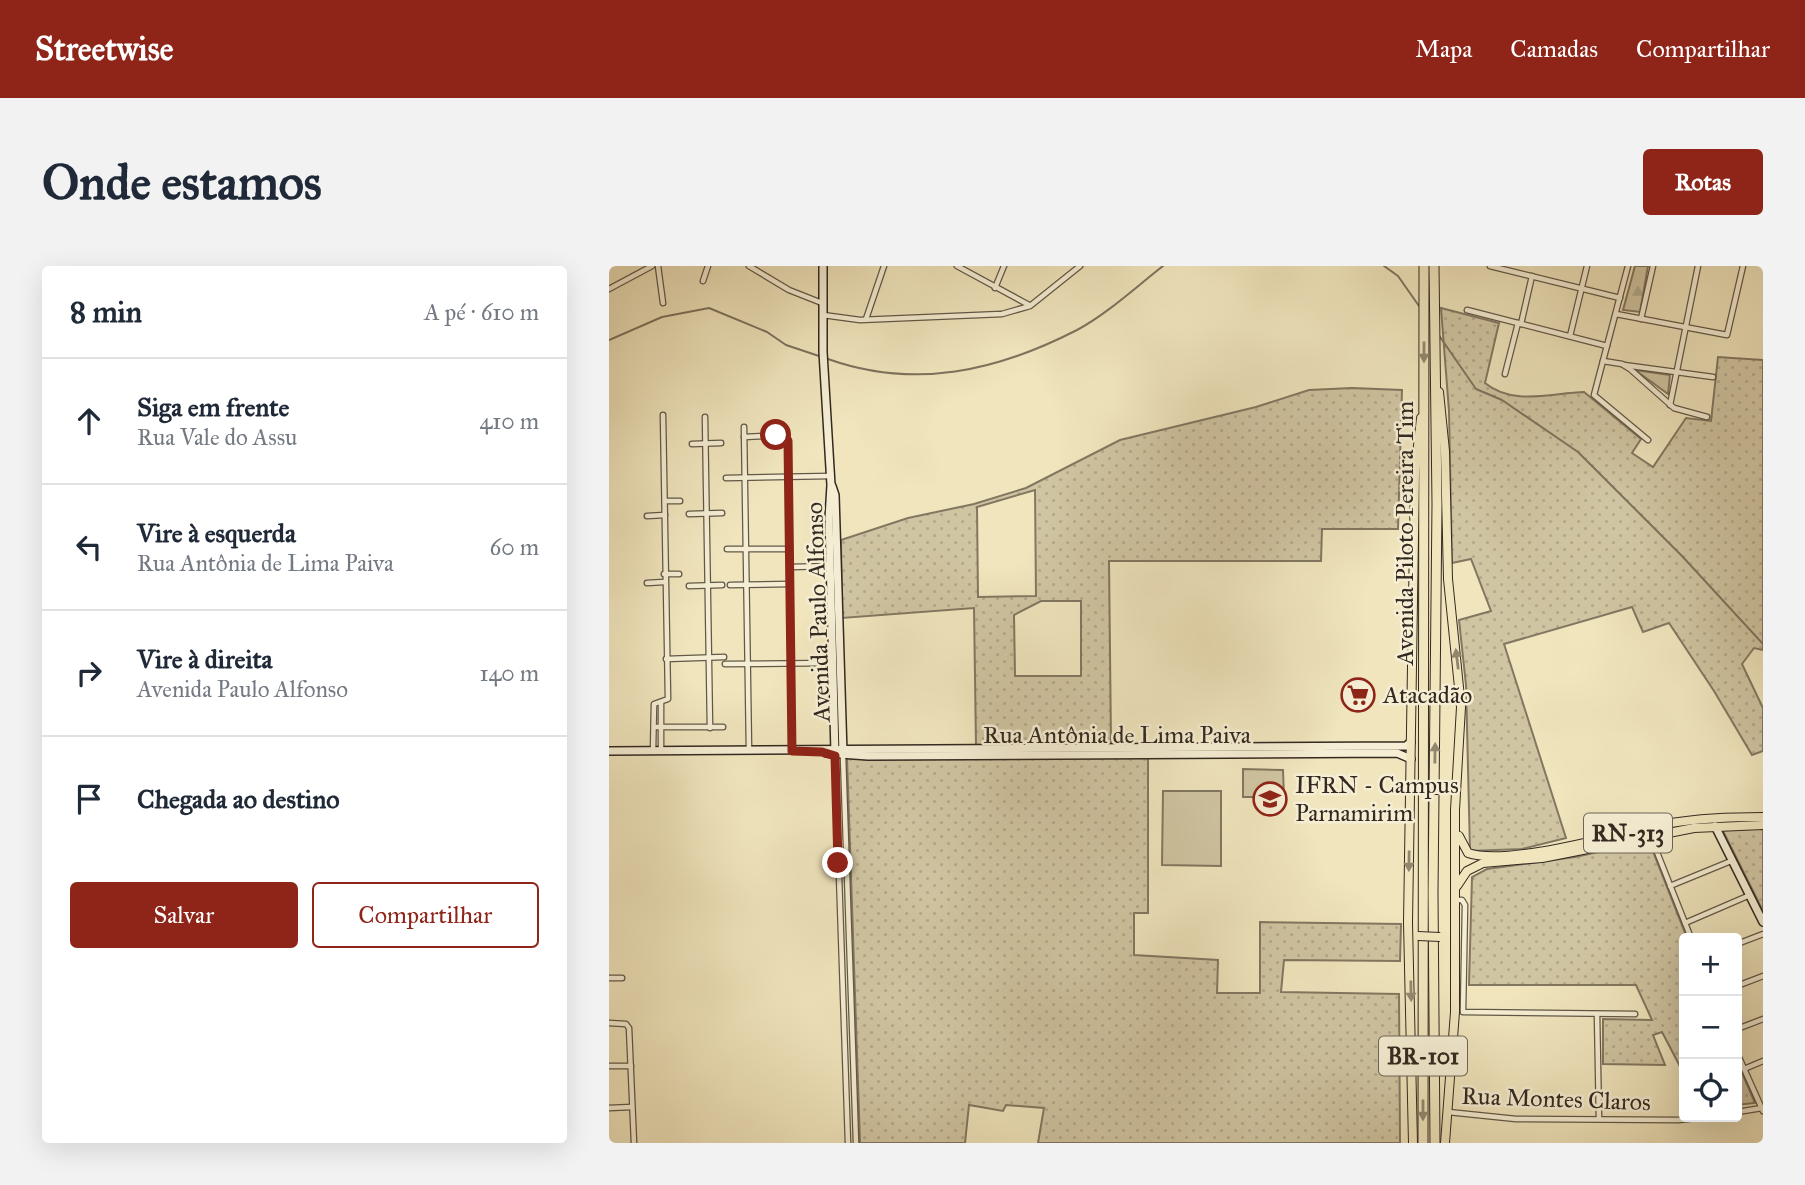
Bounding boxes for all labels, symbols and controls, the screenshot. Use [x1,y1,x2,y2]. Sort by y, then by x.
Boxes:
text: Streetwise [35,29,173,69]
text: Mapa [1415,34,1472,64]
text: Camadas [1510,34,1598,64]
text: Compartilhar [1636,34,1770,64]
button: Rotas [1643,149,1763,215]
text: Onde estamos [42,153,322,212]
text: 8 min [70,294,142,330]
text: A pé · 610 m [424,298,539,326]
one-way arrow [1418,341,1430,363]
text: Siga em frente [137,391,289,423]
street label: Avenida Piloto Pereira Tim [1390,401,1420,666]
icon: ahead [70,402,108,440]
text: 410 m [480,407,539,435]
route start [760,419,791,450]
text: Rua Vale do Assu [137,423,297,451]
street label: Avenida Paulo Alfonso [799,501,837,724]
text: Vire à esquerda [137,517,296,549]
icon: left [70,528,108,566]
text: 60 m [490,533,539,561]
text: Rua Antônia de Lima Paiva [137,549,394,577]
text: Vire à direita [137,643,273,675]
one-way arrow [1451,648,1462,670]
icon: right [70,654,108,692]
text: 140 m [479,659,539,687]
text: Avenida Paulo Alfonso [137,675,348,703]
supermarket icon: Atacadão [1339,676,1377,714]
place label: Atacadão [1382,680,1472,710]
street label: Rua Antônia de Lima Paiva [983,720,1252,750]
one-way arrow [1429,741,1441,763]
place label: IFRN - Campus Parnamirim [1295,770,1459,828]
icon: arrive [70,780,108,818]
school or university icon: IFRN - Campus Parnamirim [1251,780,1289,818]
text: Chegada ao destino [137,783,340,815]
road number: RN-313 [1584,814,1672,852]
route end [822,847,853,878]
one-way arrow [1404,850,1415,872]
button: Salvar [70,882,298,948]
button: Compartilhar [312,882,539,948]
map controls [1679,933,1742,1122]
button: + [1679,933,1742,996]
one-way arrow [1405,980,1416,1002]
button: − [1679,996,1742,1059]
road number: BR-101 [1379,1036,1467,1076]
button: locate [1679,1059,1742,1122]
street label: Rua Montes Claros [1461,1081,1651,1117]
one-way arrow [1417,1099,1429,1121]

